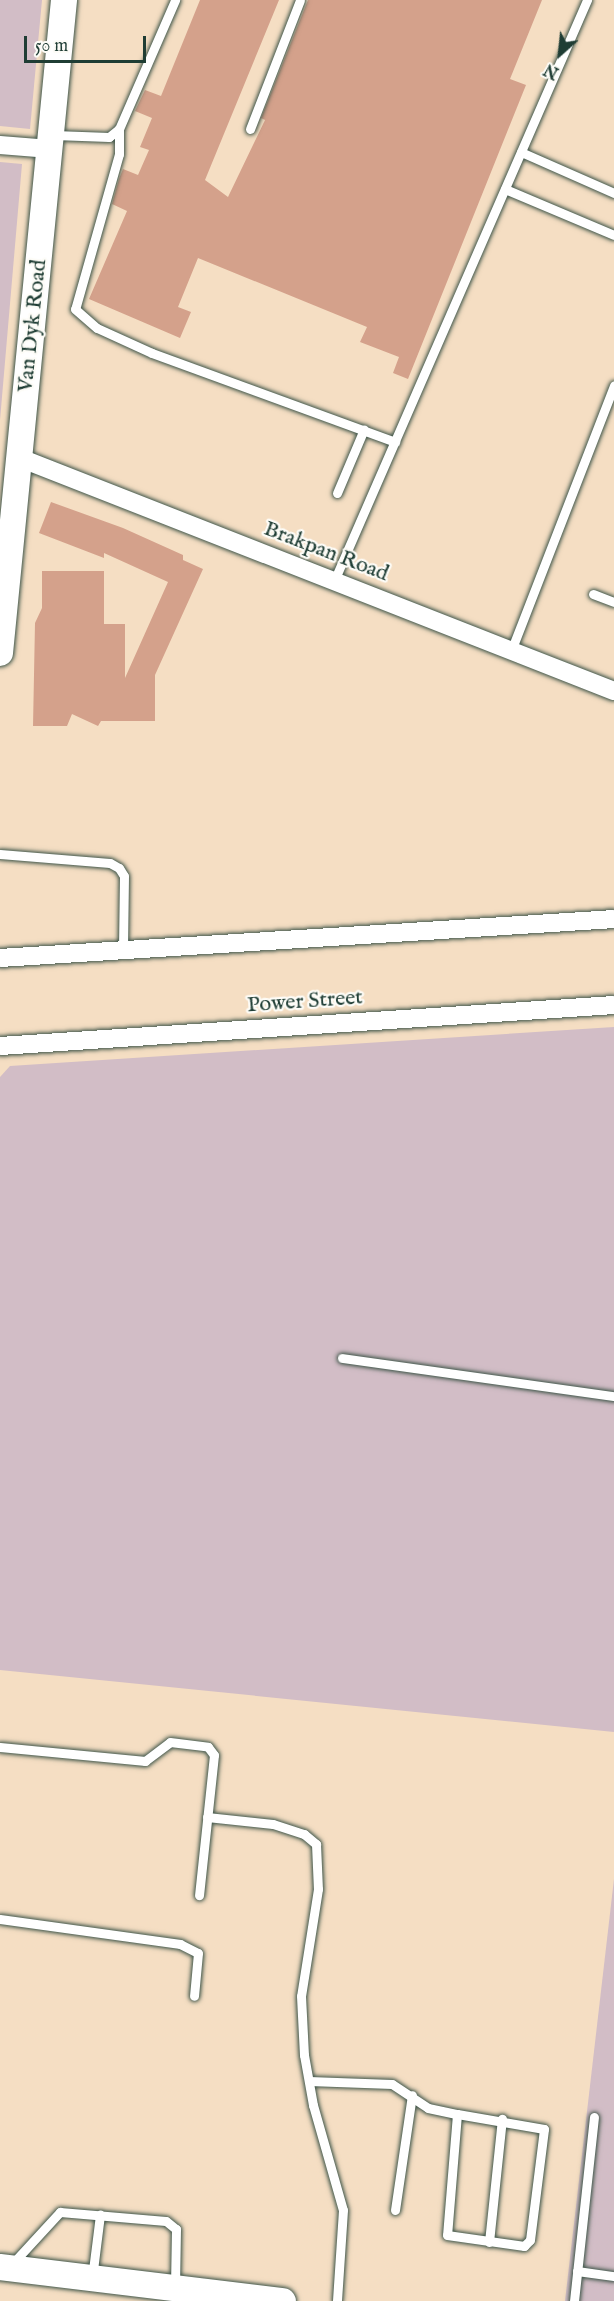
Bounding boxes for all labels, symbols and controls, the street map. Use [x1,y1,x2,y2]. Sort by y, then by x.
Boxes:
scale bar [27,24,148,62]
north arrow [530,24,590,84]
text: 50 m [35,35,68,58]
text: N [541,58,563,82]
street label: Van Dyk Road [13,258,53,394]
street label: Brakpan Road [260,516,392,588]
street label: Power Street [246,985,364,1019]

